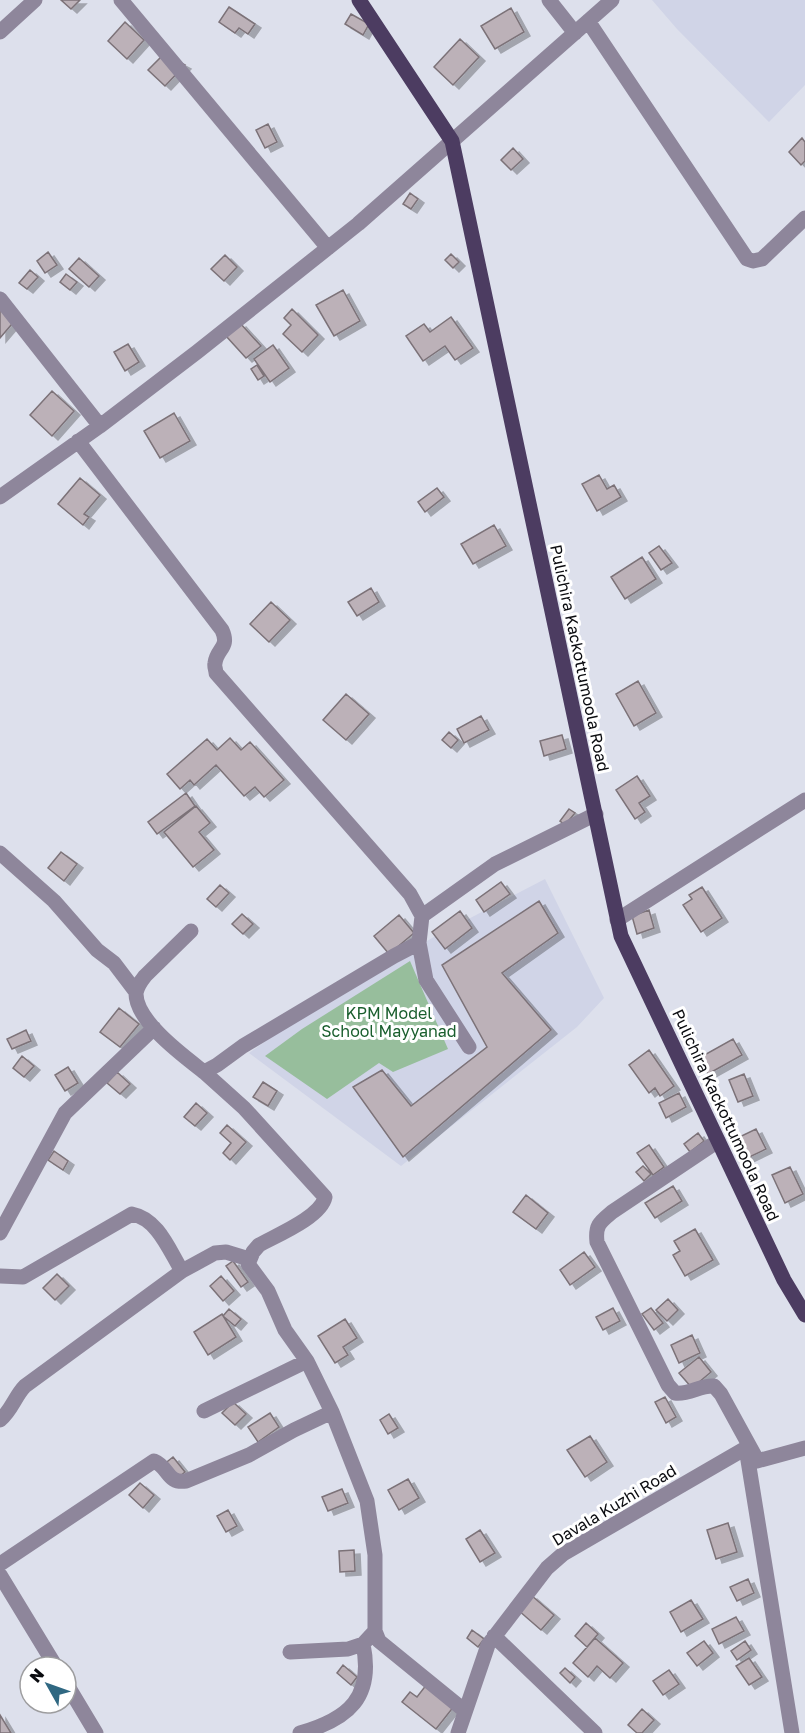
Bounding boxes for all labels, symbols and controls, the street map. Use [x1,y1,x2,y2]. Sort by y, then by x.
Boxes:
street label: Pulichira Kackottumoola Road [546,543,614,773]
park label: KPM Model School Mayyanad [321,1003,457,1041]
street label: Pulichira Kackottumoola Road [668,1006,784,1224]
street label: Davala Kuzhi Road [548,1460,680,1550]
north arrow [18,1655,78,1715]
text: N [25,1664,48,1686]

